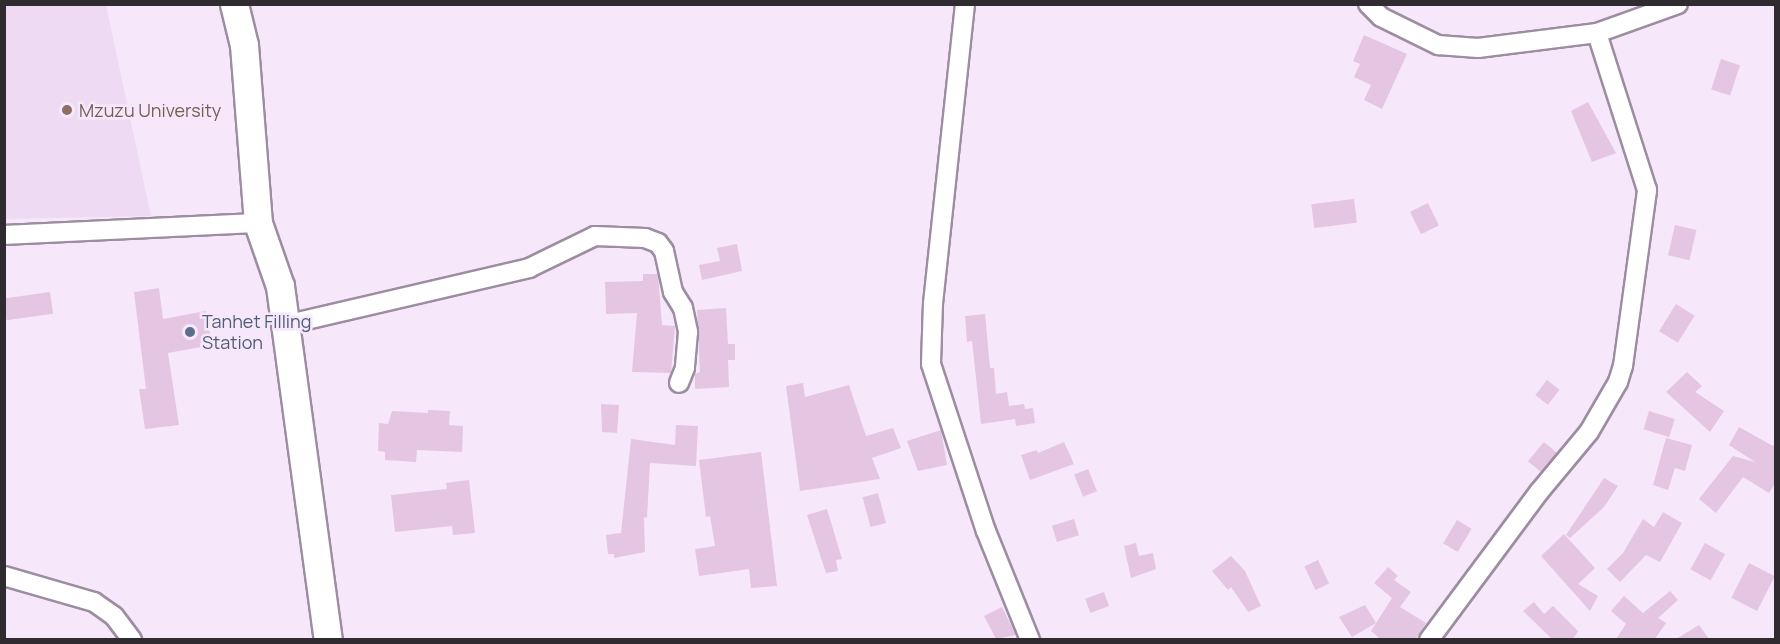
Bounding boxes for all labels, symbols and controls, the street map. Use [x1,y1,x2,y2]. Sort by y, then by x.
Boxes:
place label: Mzuzu University [79,99,221,121]
marker: Mzuzu University [60,103,74,117]
place label: Tanhet Filling Station [202,311,311,354]
marker: Tanhet Filling Station [183,325,197,339]

